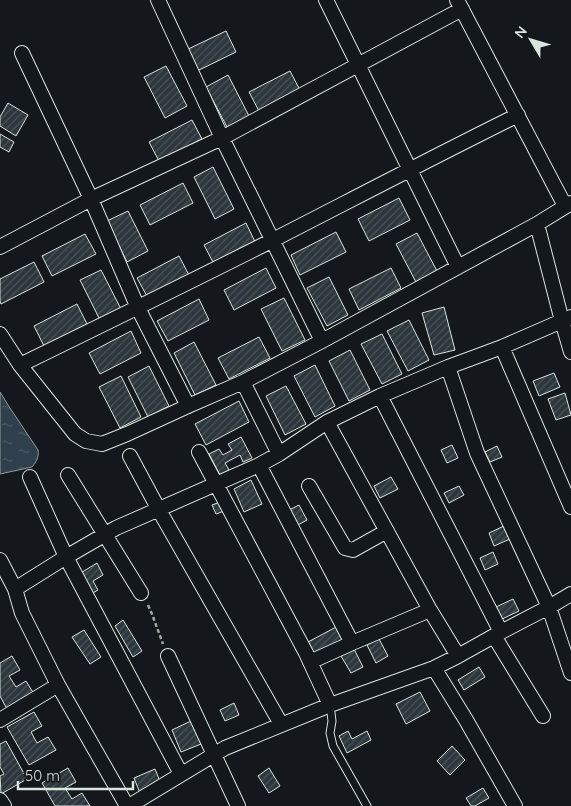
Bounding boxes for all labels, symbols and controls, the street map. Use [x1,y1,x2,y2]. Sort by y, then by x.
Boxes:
north arrow [506,15,556,65]
text: N [510,22,531,42]
scale bar [18,758,132,790]
text: 50 m [25,766,60,785]

